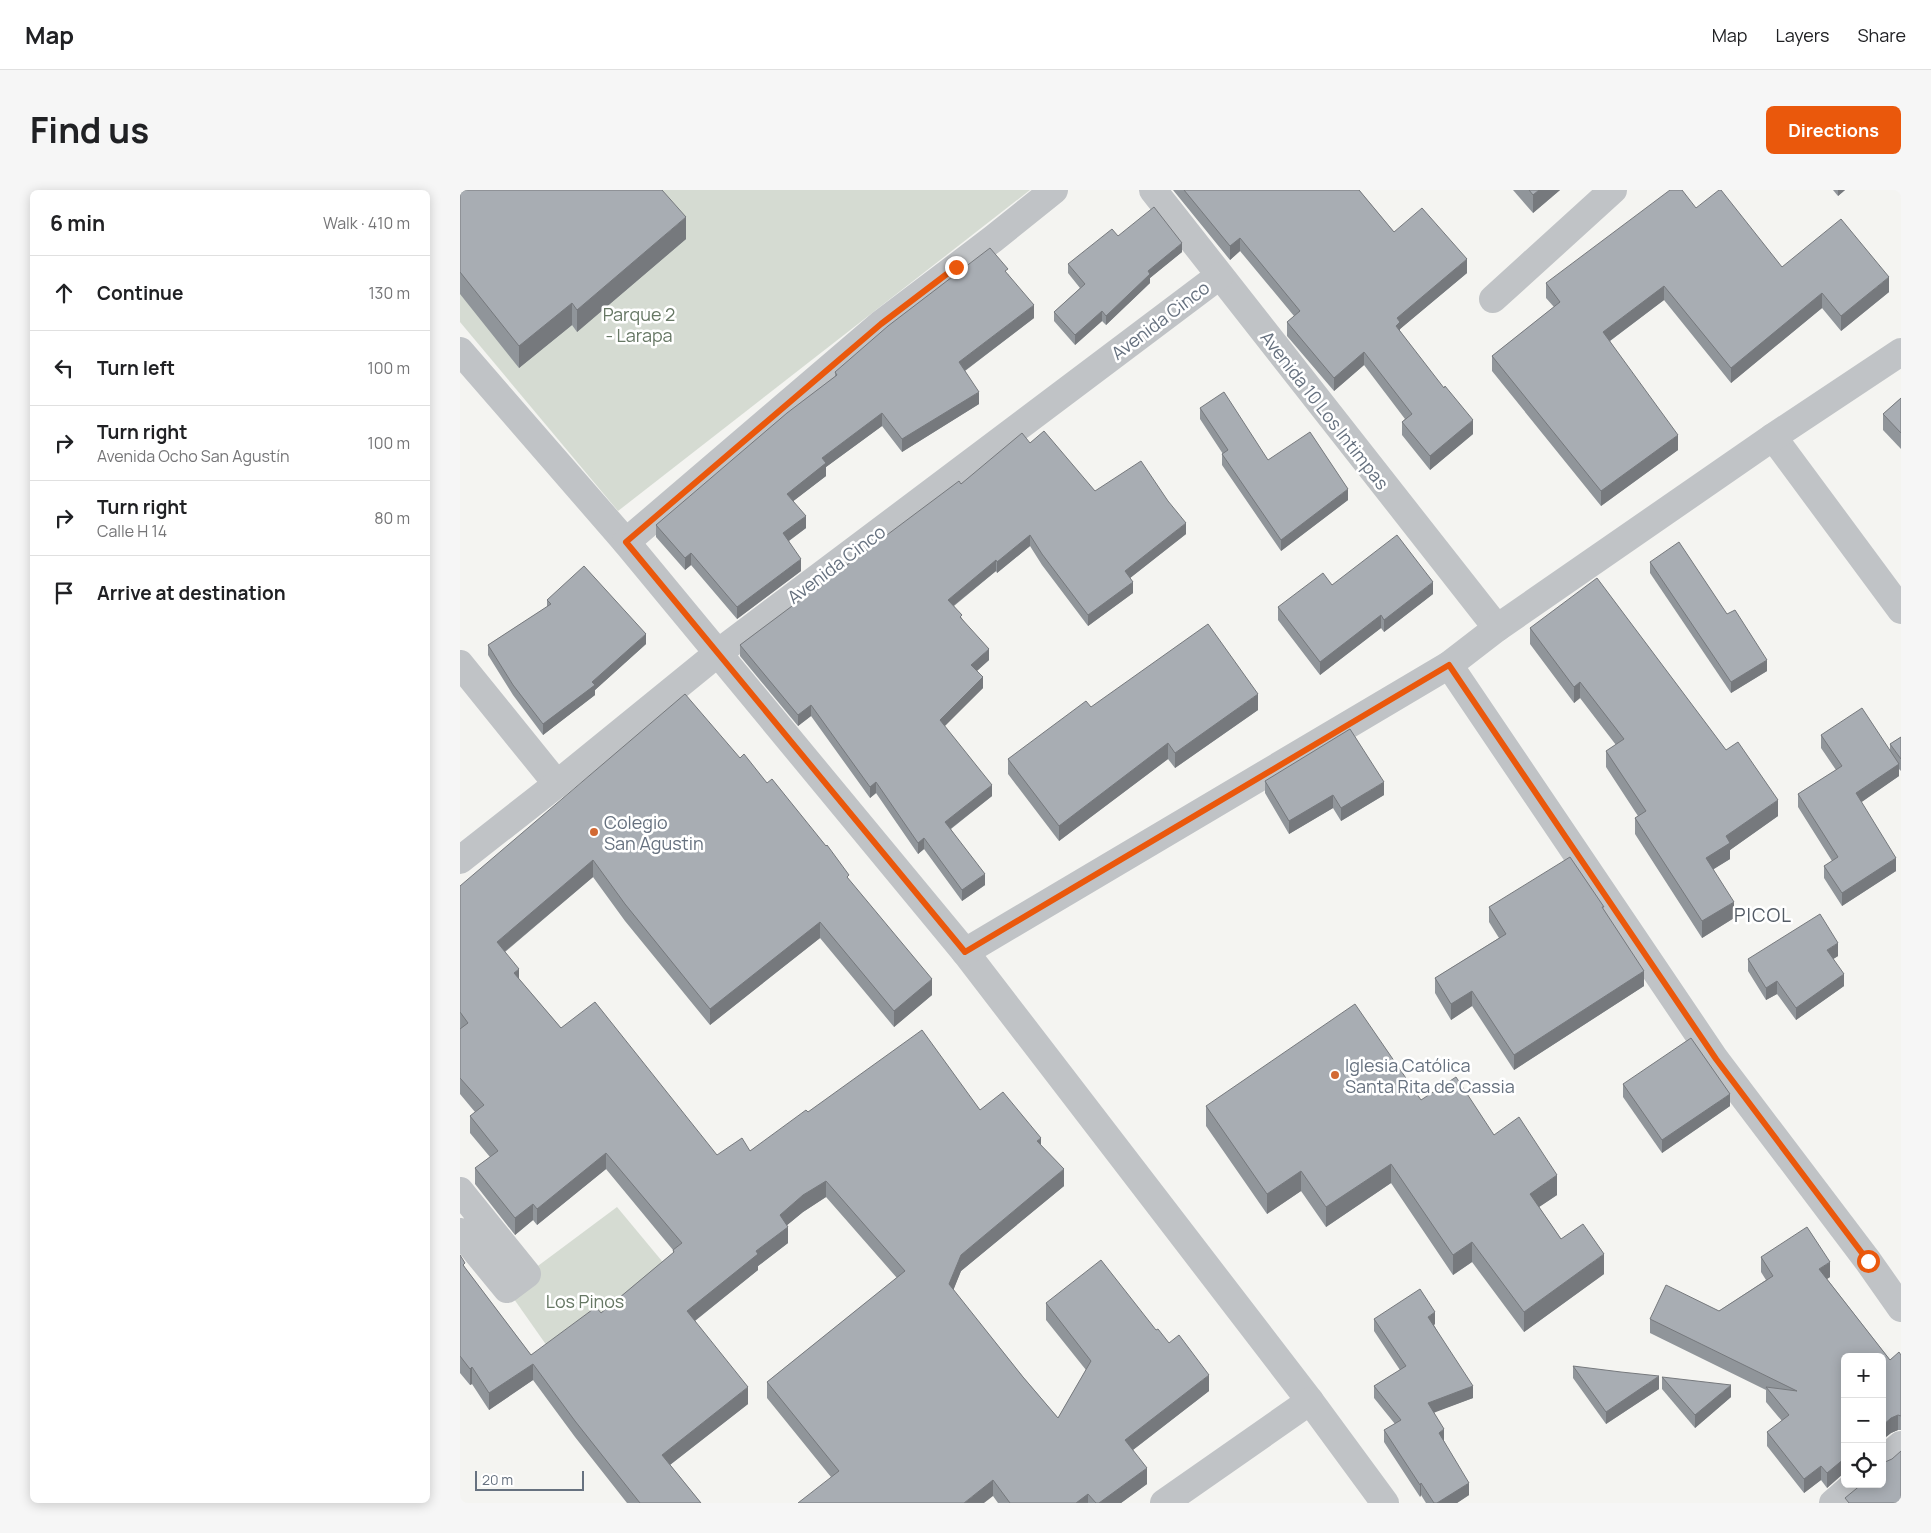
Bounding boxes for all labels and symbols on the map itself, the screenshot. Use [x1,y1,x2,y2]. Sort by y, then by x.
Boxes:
route end [945,256,968,279]
street label: Avenida Cinco [1106,275,1214,365]
park label: Parque 2 - Larapa [603,302,675,347]
street label: Avenida 10 Los Intimpas [1256,326,1394,494]
street label: Avenida Cinco [782,519,890,609]
place label: Colegio San Agustin [604,810,704,855]
marker: Colegio San Agustin [588,826,600,838]
district label: PICOL [1734,902,1792,928]
place label: Iglesia Católica Santa Rita de Cassia [1345,1053,1515,1098]
marker: Iglesia Católica Santa Rita de Cassia [1329,1069,1341,1081]
route start [1857,1250,1880,1273]
park label: Los Pinos [546,1289,624,1313]
scale bar [475,1468,584,1491]

